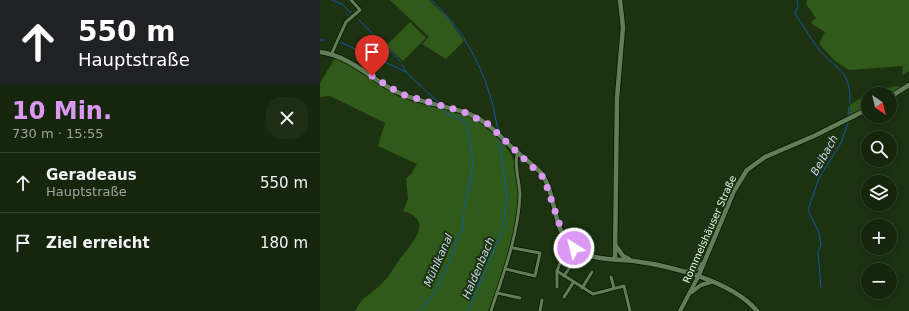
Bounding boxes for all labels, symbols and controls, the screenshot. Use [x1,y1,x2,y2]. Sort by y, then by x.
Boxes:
text: 550 m [78,15,175,48]
icon: ahead [12,16,64,68]
pin [355,35,389,76]
icon: arrive [361,41,383,63]
text: Hauptstraße [78,49,190,70]
north arrow [861,87,897,123]
map controls [861,87,897,299]
text: 10 Min. [12,97,112,125]
button: close [266,97,308,139]
text: 730 m · 15:55 [12,126,103,141]
button: search [861,131,897,167]
water label: Beibach [808,133,841,178]
text: Geradeaus [46,166,137,184]
icon: ahead [12,172,34,194]
text: 550 m [260,174,308,192]
street label: Rommelshäuser Straße [681,174,738,285]
button: layers [861,175,897,211]
text: Hauptstraße [46,184,127,199]
button: + [861,219,897,255]
position arrow [553,227,595,269]
icon: arrive [12,232,34,254]
water label: Mühlkanal [421,232,456,289]
text: Ziel erreicht [46,234,150,252]
text: 180 m [260,234,308,252]
water label: Haldenbach [460,235,497,301]
button: − [861,263,897,299]

